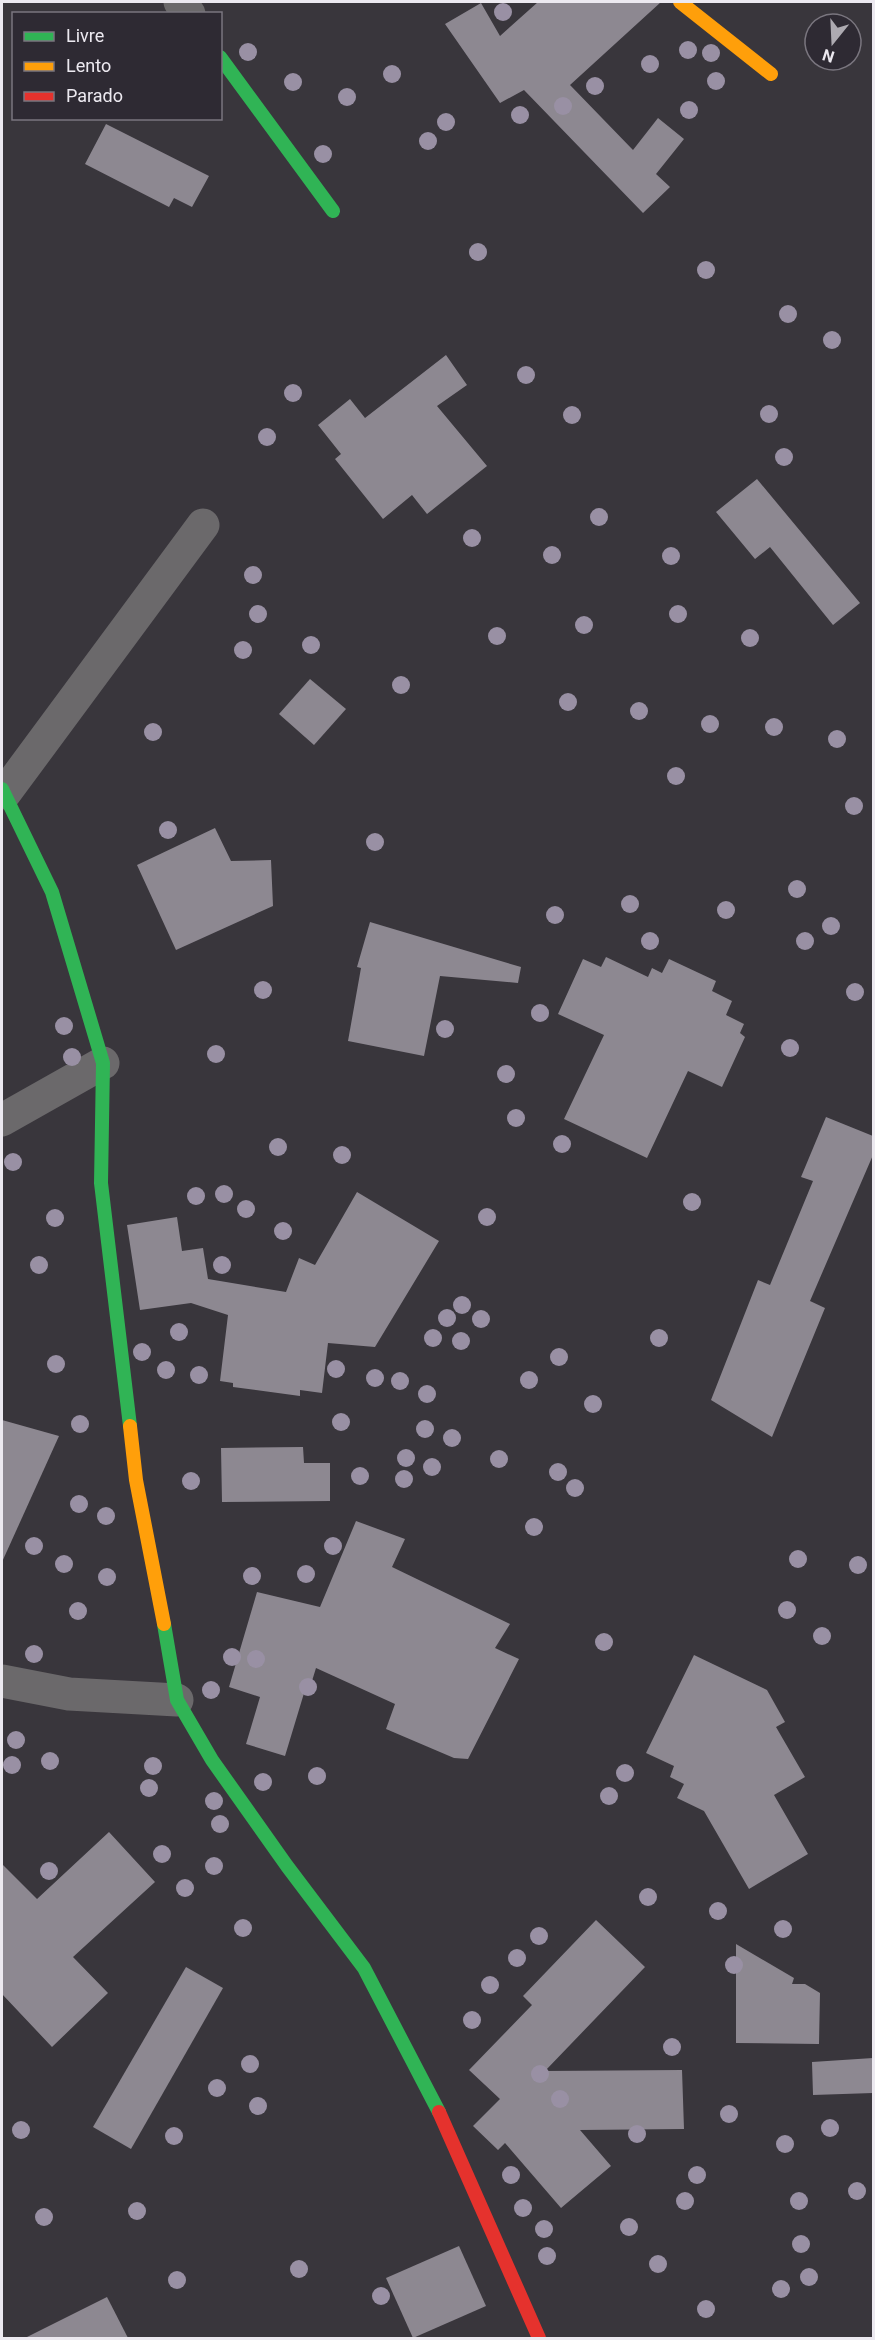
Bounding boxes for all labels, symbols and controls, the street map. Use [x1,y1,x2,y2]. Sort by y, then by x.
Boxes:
legend [12,12,222,120]
north arrow [803,12,863,72]
text: Livre [66,25,104,46]
text: N [820,45,837,67]
text: Lento [66,55,111,76]
text: Parado [66,85,123,106]

